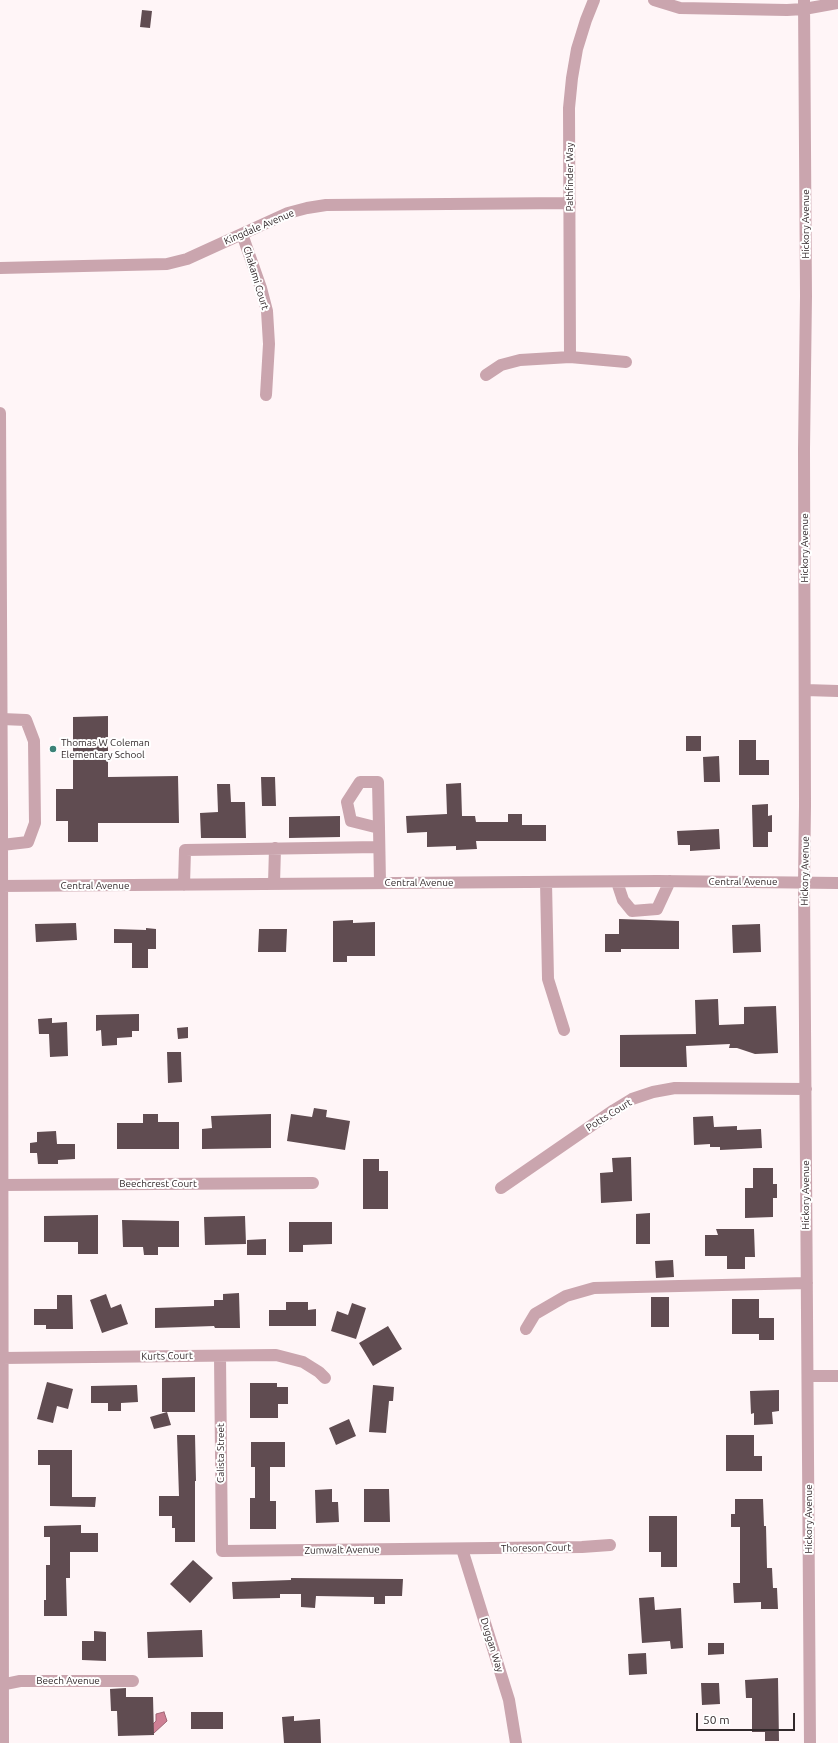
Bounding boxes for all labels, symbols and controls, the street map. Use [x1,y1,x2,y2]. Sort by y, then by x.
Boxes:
street label: Pathfinder Way [564,142,576,212]
street label: Hickory Avenue [800,189,812,259]
street label: Kingdale Avenue [222,207,296,247]
street label: Chakami Court [241,245,271,311]
street label: Hickory Avenue [799,513,811,583]
place label: Thomas W Coleman Elementary School [61,737,150,760]
marker: Thomas W Coleman Elementary School [48,744,58,754]
street label: Hickory Avenue [798,836,812,906]
street label: Central Avenue [709,876,777,888]
street label: Central Avenue [385,877,453,889]
street label: Central Avenue [61,880,129,892]
street label: Potts Court [584,1096,634,1134]
street label: Hickory Avenue [800,1160,812,1230]
street label: Beechcrest Court [119,1178,197,1190]
street label: Kurts Court [141,1350,193,1362]
street label: Calista Street [215,1423,227,1483]
street label: Hickory Avenue [803,1484,815,1554]
street label: Thoreson Court [501,1541,571,1555]
street label: Zumwalt Avenue [304,1543,380,1557]
street label: Duggan Way [478,1616,506,1674]
street label: Beech Avenue [36,1675,100,1687]
scale bar [698,1705,797,1731]
text: 50 m [703,1713,730,1726]

